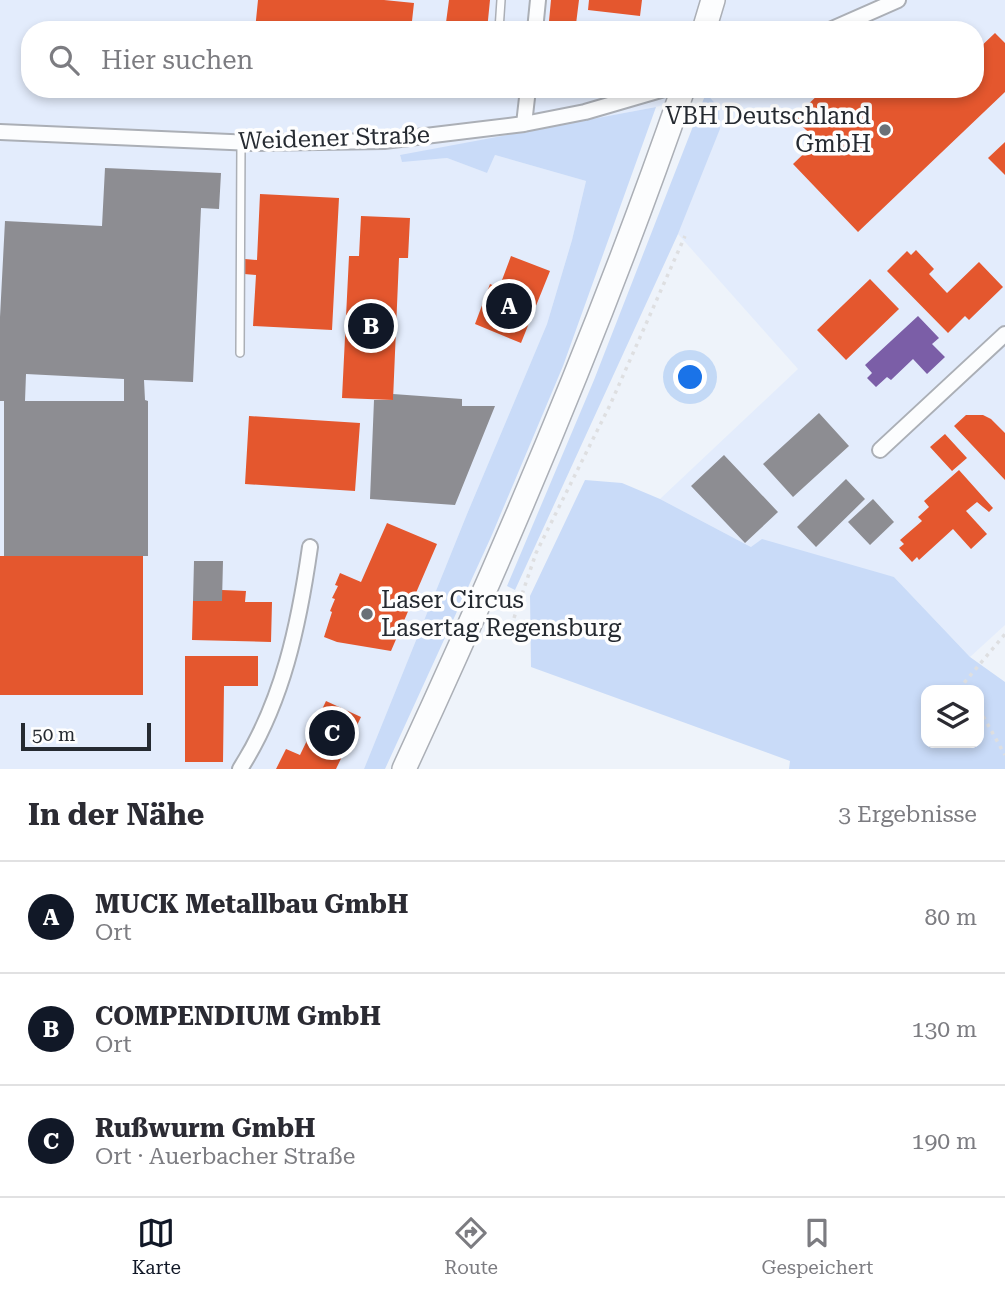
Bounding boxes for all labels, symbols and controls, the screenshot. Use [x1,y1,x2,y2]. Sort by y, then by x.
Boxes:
search box [21,21,984,98]
icon: search [45,41,83,79]
text: Hier suchen [101,45,253,75]
place label: VBH Deutschland GmbH [665,102,871,158]
street label: Weidener Straße [238,121,430,155]
marker: VBH Deutschland GmbH [877,122,893,138]
pin: A [486,280,532,332]
pin: B [348,300,394,352]
your location [673,360,707,394]
place label: Laser Circus Lasertag Regensburg [381,586,622,642]
marker: Laser Circus Lasertag Regensburg [359,606,375,622]
map controls [921,685,984,748]
button: layers [921,685,984,748]
pin: C [309,707,355,759]
scale bar [21,720,150,752]
text: 50 m [32,723,75,746]
text: In der Nähe [28,797,204,832]
text: 3 Ergebnisse [838,801,977,828]
text: MUCK Metallbau GmbH [95,889,408,919]
text: A [43,904,59,931]
text: 80 m [924,904,977,931]
text: Ort [95,919,132,946]
text: COMPENDIUM GmbH [95,1001,381,1031]
text: B [43,1016,59,1043]
text: 130 m [912,1016,977,1043]
text: Ort [95,1031,132,1058]
text: Rußwurm GmbH [95,1113,316,1143]
text: C [43,1128,59,1155]
text: 190 m [912,1128,977,1155]
text: Ort · Auerbacher Straße [95,1143,355,1170]
tab: Karte [132,1214,181,1279]
tab: Route [444,1214,498,1279]
tab: Gespeichert [761,1214,873,1279]

